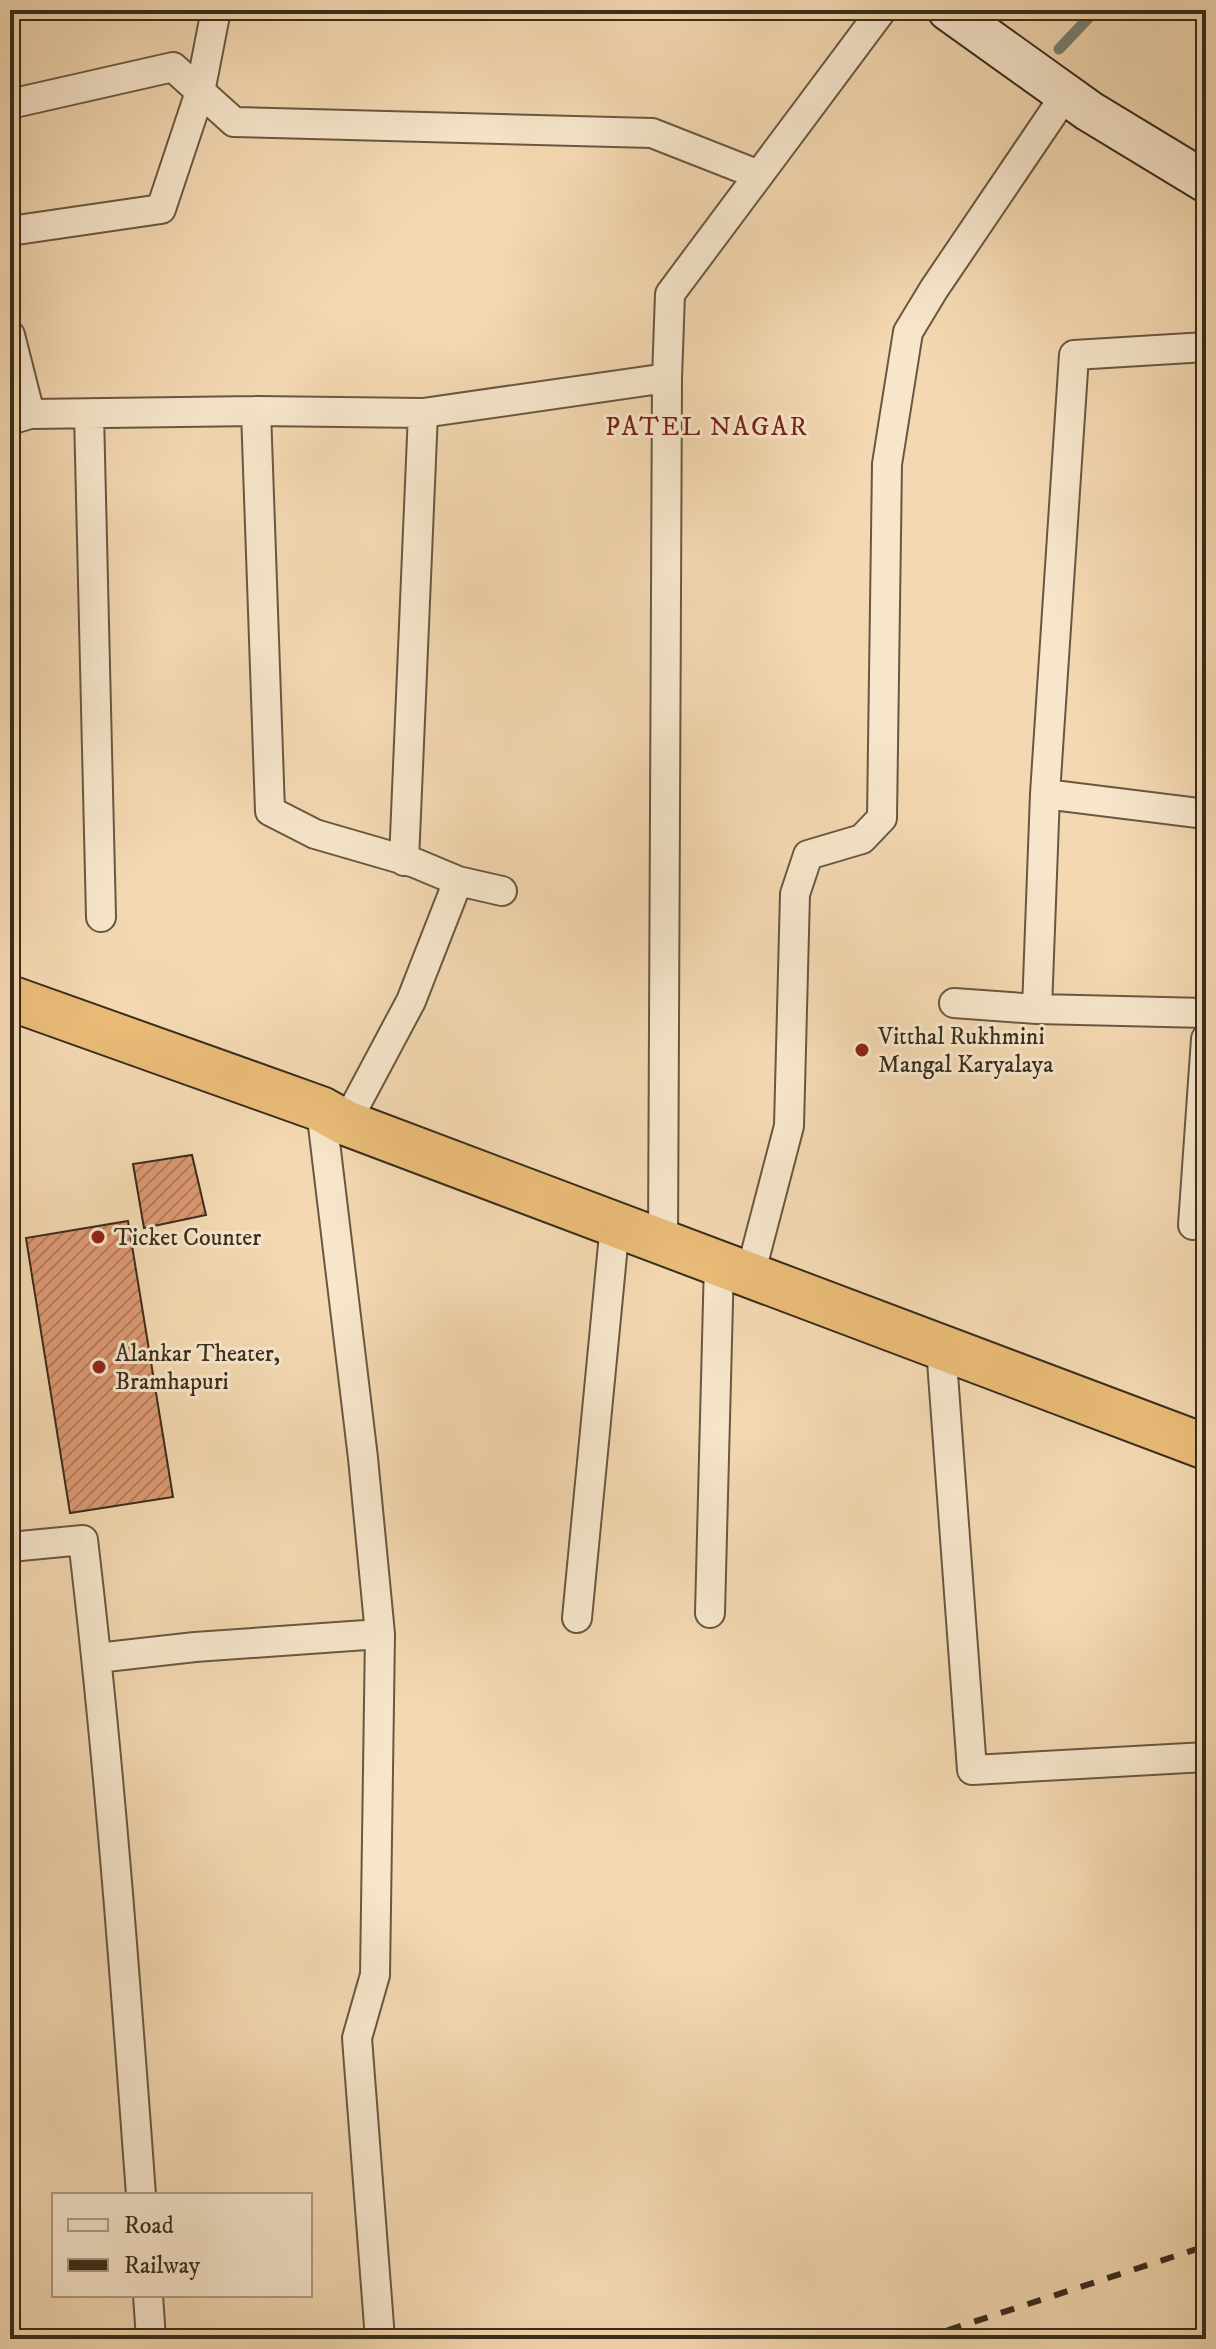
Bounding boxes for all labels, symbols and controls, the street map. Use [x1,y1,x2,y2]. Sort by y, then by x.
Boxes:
district label: PATEL NAGAR [605,411,809,444]
place label: Vitthal Rukhmini Mangal Karyalaya [877,1022,1054,1080]
marker: Vitthal Rukhmini Mangal Karyalaya [853,1041,871,1059]
place label: Ticket Counter [114,1223,261,1253]
marker: Ticket Counter [89,1228,107,1246]
place label: Alankar Theater, Bramhapuri [115,1339,280,1397]
marker: Alankar Theater, Bramhapuri [90,1358,108,1376]
legend [52,2193,312,2297]
text: Road [124,2211,174,2241]
text: Railway [124,2251,201,2281]

